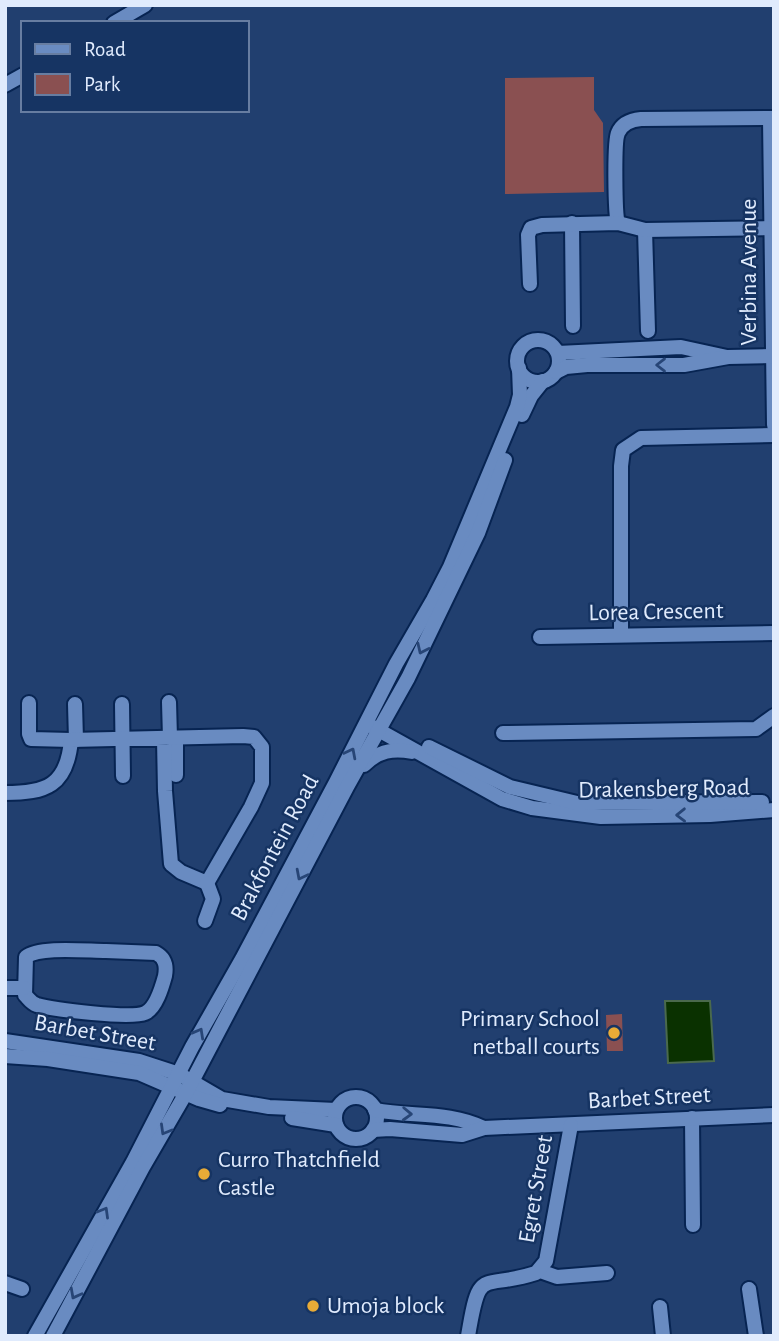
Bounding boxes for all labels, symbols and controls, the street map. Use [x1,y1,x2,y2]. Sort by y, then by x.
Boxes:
legend [21,21,248,112]
text: Road [84,39,126,60]
text: Park [84,74,121,95]
street label: Verbina Avenue [737,199,761,345]
one-way arrow [655,357,666,373]
street label: Lorea Crescent [588,599,724,625]
one-way arrow [416,642,430,654]
one-way arrow [342,748,356,760]
street label: Brakfontein Road [227,771,323,925]
street label: Drakensberg Road [578,776,750,802]
one-way arrow [675,808,686,823]
one-way arrow [295,868,309,880]
place label: Primary School netball courts [460,1007,600,1059]
street label: Barbet Street [32,1011,158,1056]
marker: Primary School netball courts [606,1025,622,1041]
one-way arrow [191,1028,205,1040]
street label: Barbet Street [587,1083,711,1113]
one-way arrow [402,1106,413,1121]
one-way arrow [160,1123,173,1136]
street label: Egret Street [515,1133,557,1245]
place label: Curro Thatchfield Castle [218,1148,380,1200]
marker: Curro Thatchfield Castle [196,1166,212,1182]
one-way arrow [96,1206,109,1219]
one-way arrow [70,1287,83,1299]
place label: Umoja block [327,1294,444,1318]
marker: Umoja block [305,1298,321,1314]

